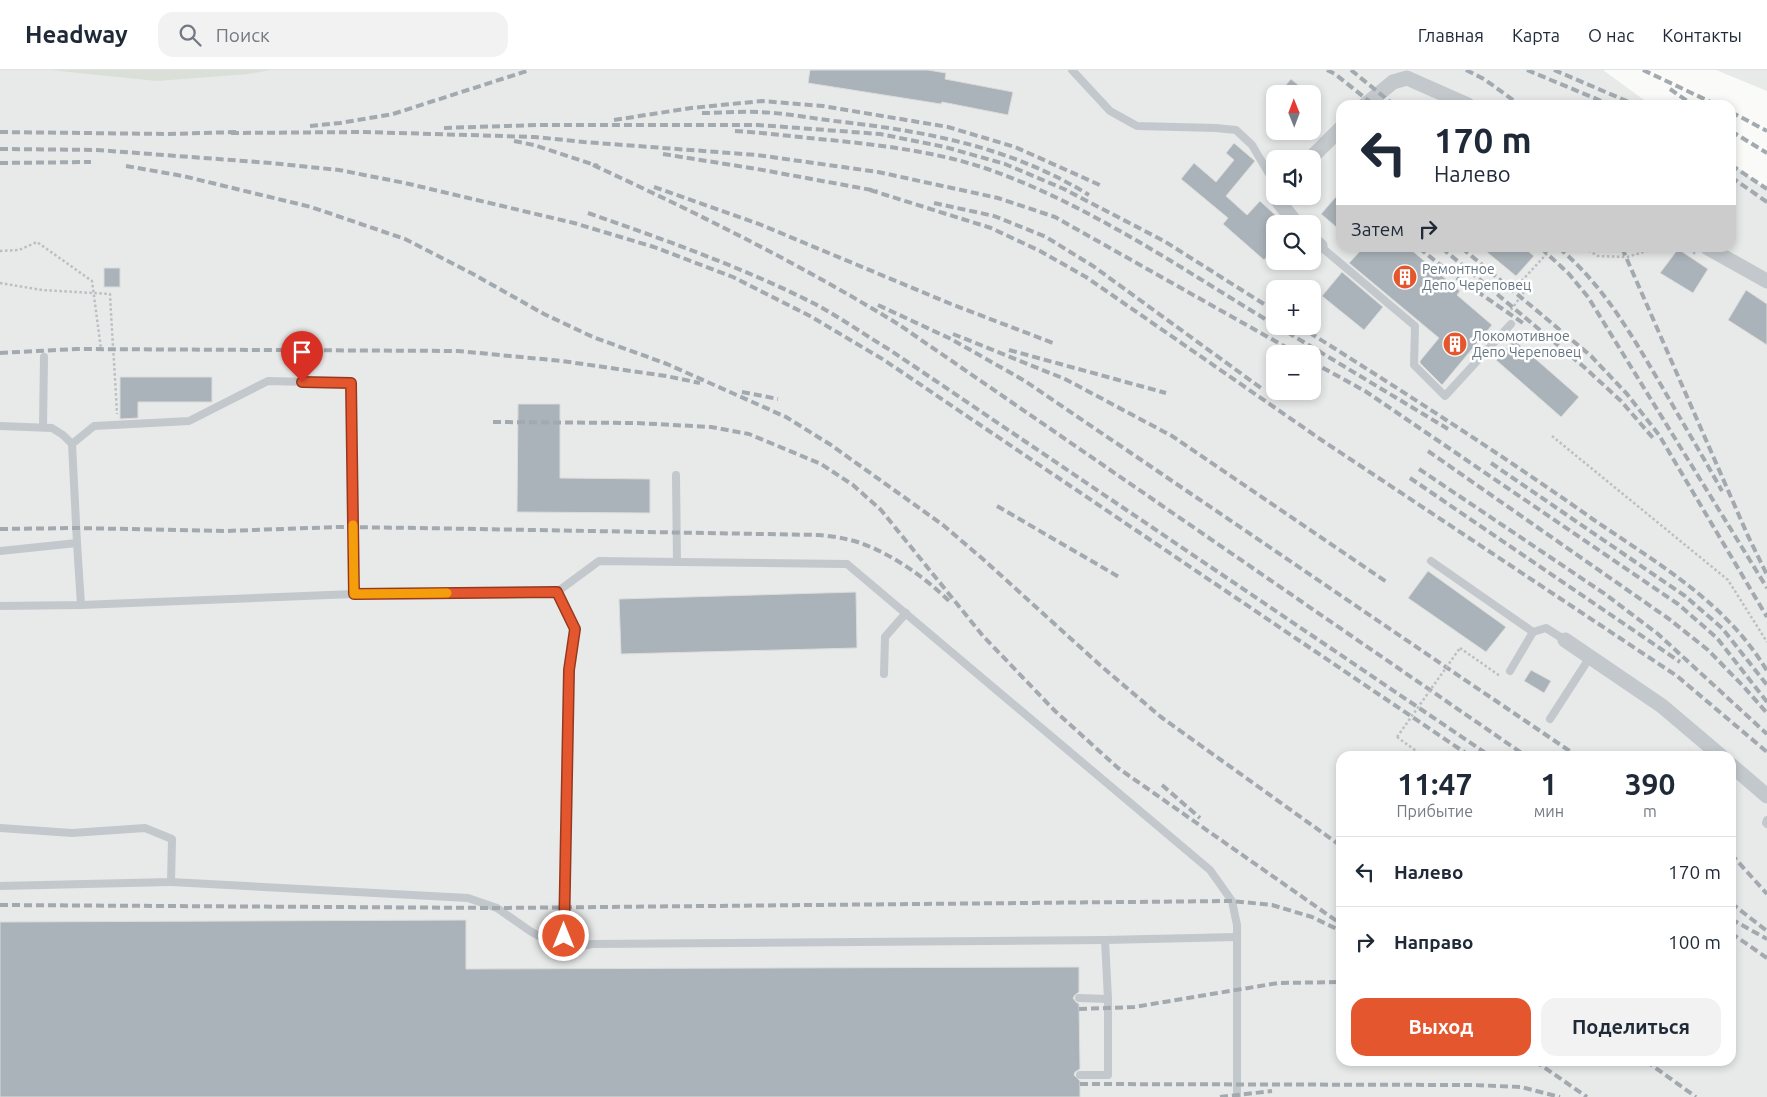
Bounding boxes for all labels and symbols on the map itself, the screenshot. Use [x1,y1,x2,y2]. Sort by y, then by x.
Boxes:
north arrow [1266,85,1321,140]
place label: Ремонтное Депо Череповец [1422,261,1531,293]
building icon: Ремонтное Депо Череповец [1392,264,1418,290]
place label: Локомотивное Депо Череповец [1472,328,1581,360]
pin [281,331,323,382]
building icon: Локомотивное Депо Череповец [1442,331,1468,357]
position arrow [537,909,589,961]

